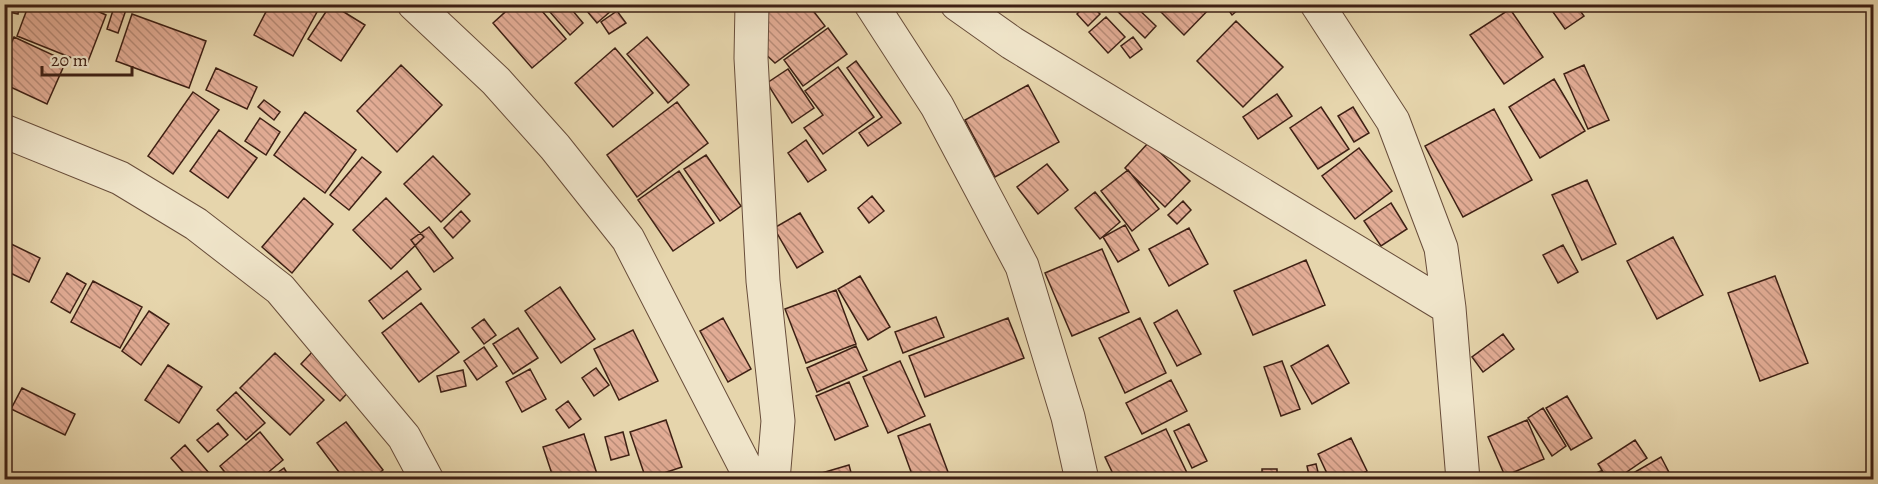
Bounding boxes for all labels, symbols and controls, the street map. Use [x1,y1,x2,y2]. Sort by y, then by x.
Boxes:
scale bar [42,39,132,77]
text: 20 m [51,48,88,72]

